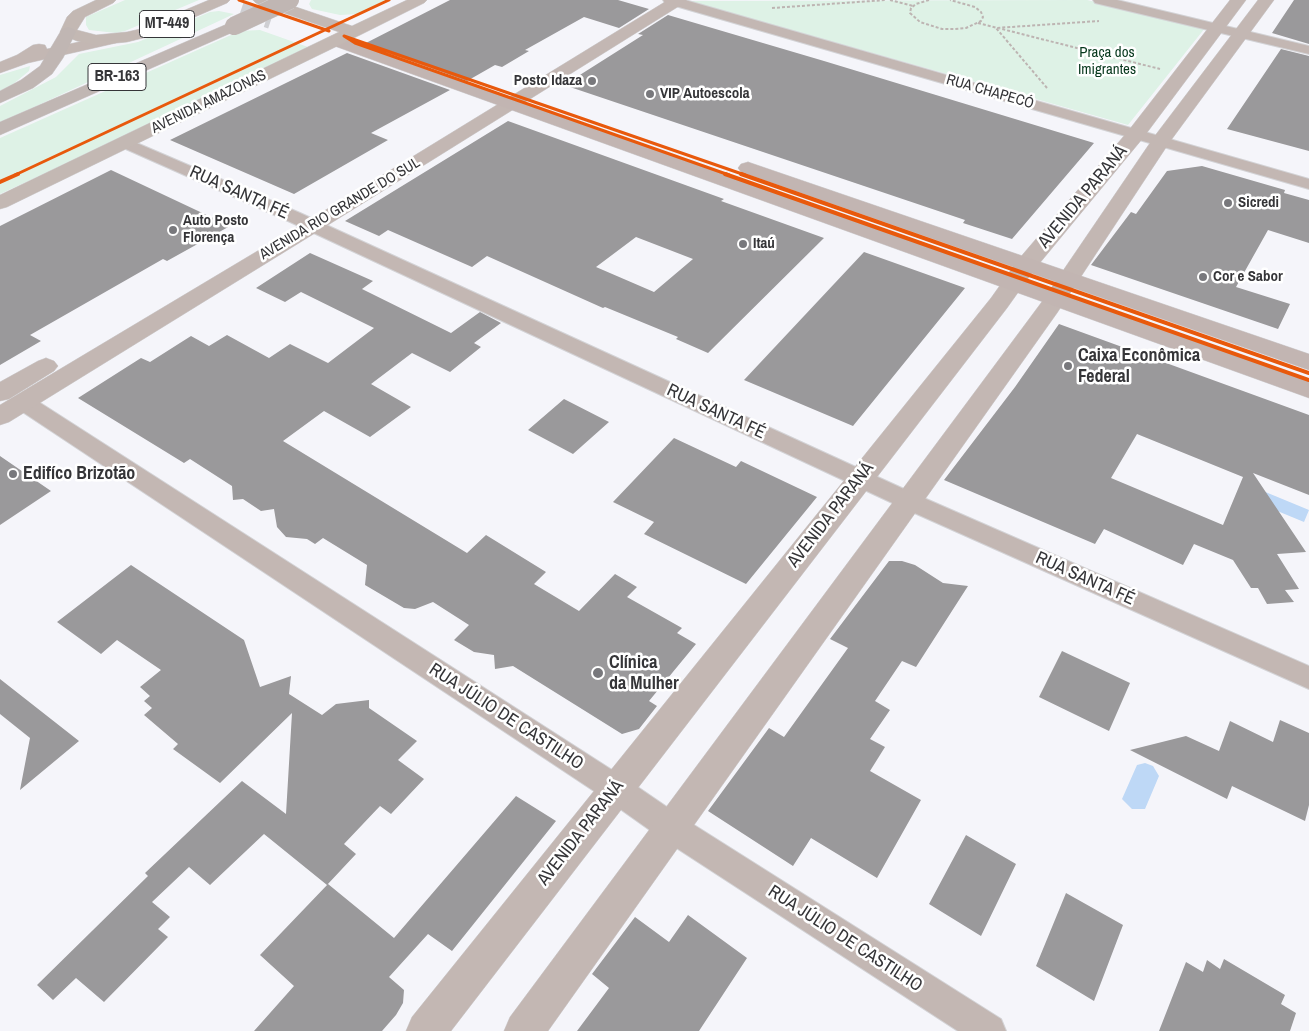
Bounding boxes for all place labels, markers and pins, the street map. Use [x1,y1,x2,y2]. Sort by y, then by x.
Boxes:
place label: Posto Idaza [514,72,582,90]
marker: Posto Idaza [586,75,598,87]
place label: VIP Autoescola [660,85,750,103]
marker: VIP Autoescola [644,88,656,100]
place label: Sicredi [1238,194,1279,212]
marker: Sicredi [1222,197,1234,209]
place label: Auto Posto Florença [183,212,249,247]
marker: Auto Posto Florença [167,224,179,236]
place label: Itaú [753,235,775,253]
marker: Itaú [737,238,749,250]
place label: Cor e Sabor [1213,268,1283,286]
marker: Cor e Sabor [1197,271,1209,283]
place label: Caixa Econômica Federal [1078,345,1200,388]
marker: Caixa Econômica Federal [1062,360,1074,372]
place label: Edifíco Brizotão [23,463,135,485]
marker: Edifíco Brizotão [7,468,19,480]
place label: Clínica da Mulher [609,652,679,694]
marker: Clínica da Mulher [591,666,605,680]

